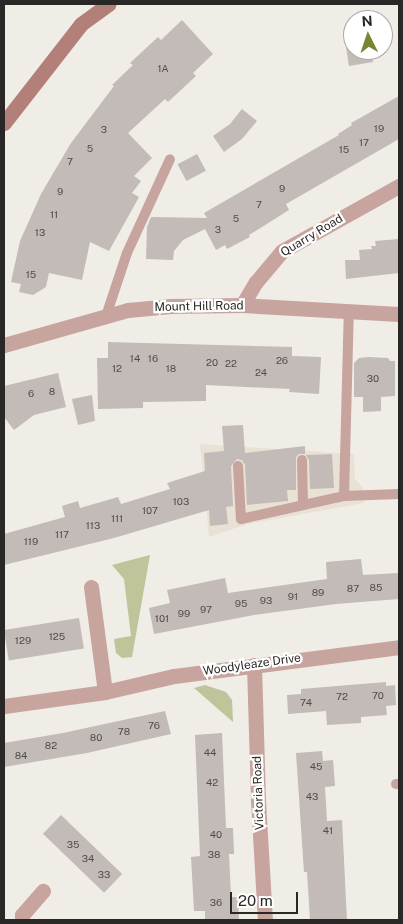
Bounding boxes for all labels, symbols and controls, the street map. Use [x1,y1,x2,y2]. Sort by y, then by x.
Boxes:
north arrow [343,10,393,60]
text: N [361,13,373,29]
house number: 1A [157,63,169,75]
house number: 19 [374,123,384,135]
house number: 3 [101,124,107,136]
house number: 17 [359,137,369,149]
house number: 5 [87,143,93,155]
house number: 15 [339,144,349,156]
house number: 7 [67,156,73,168]
house number: 9 [279,183,285,195]
house number: 9 [57,186,63,198]
house number: 7 [256,199,262,211]
house number: 11 [50,209,58,221]
street label: Quarry Road [278,212,346,260]
house number: 5 [233,213,239,225]
house number: 3 [215,224,221,236]
house number: 13 [35,227,45,239]
house number: 15 [26,269,36,281]
street label: Mount Hill Road [154,299,244,315]
house number: 14 [130,353,140,365]
house number: 16 [148,353,158,365]
house number: 26 [276,355,288,367]
house number: 20 [206,357,218,369]
house number: 22 [225,358,237,370]
house number: 12 [112,363,122,375]
house number: 18 [166,363,176,375]
house number: 24 [255,367,267,379]
house number: 30 [367,373,379,385]
house number: 8 [49,386,55,398]
house number: 6 [28,388,34,400]
house number: 103 [173,496,189,508]
house number: 107 [142,505,158,517]
house number: 111 [111,513,123,525]
house number: 113 [86,520,100,532]
house number: 117 [55,529,69,541]
house number: 119 [24,536,38,548]
house number: 85 [370,582,382,594]
house number: 87 [347,583,359,595]
house number: 89 [312,587,324,599]
house number: 91 [288,591,298,603]
house number: 93 [260,595,272,607]
house number: 95 [235,598,247,610]
house number: 97 [200,604,212,616]
house number: 99 [178,608,190,620]
house number: 101 [155,613,169,625]
house number: 125 [49,631,65,643]
house number: 129 [15,635,31,647]
street label: Woodyleaze Drive [202,651,302,679]
house number: 70 [372,690,384,702]
house number: 72 [336,691,348,703]
house number: 74 [300,697,312,709]
house number: 76 [148,720,160,732]
house number: 78 [118,726,130,738]
house number: 80 [90,732,102,744]
house number: 82 [45,740,57,752]
house number: 44 [204,747,216,759]
house number: 84 [15,750,27,762]
street label: Victoria Road [251,756,267,830]
house number: 45 [310,761,322,773]
house number: 42 [206,777,218,789]
house number: 43 [306,791,318,803]
house number: 41 [323,825,333,837]
house number: 40 [210,829,222,841]
house number: 35 [67,839,79,851]
house number: 38 [208,849,220,861]
house number: 34 [82,853,94,865]
house number: 33 [98,869,110,881]
scale bar [233,882,300,914]
text: 20 m [238,892,273,909]
house number: 36 [210,897,222,909]

